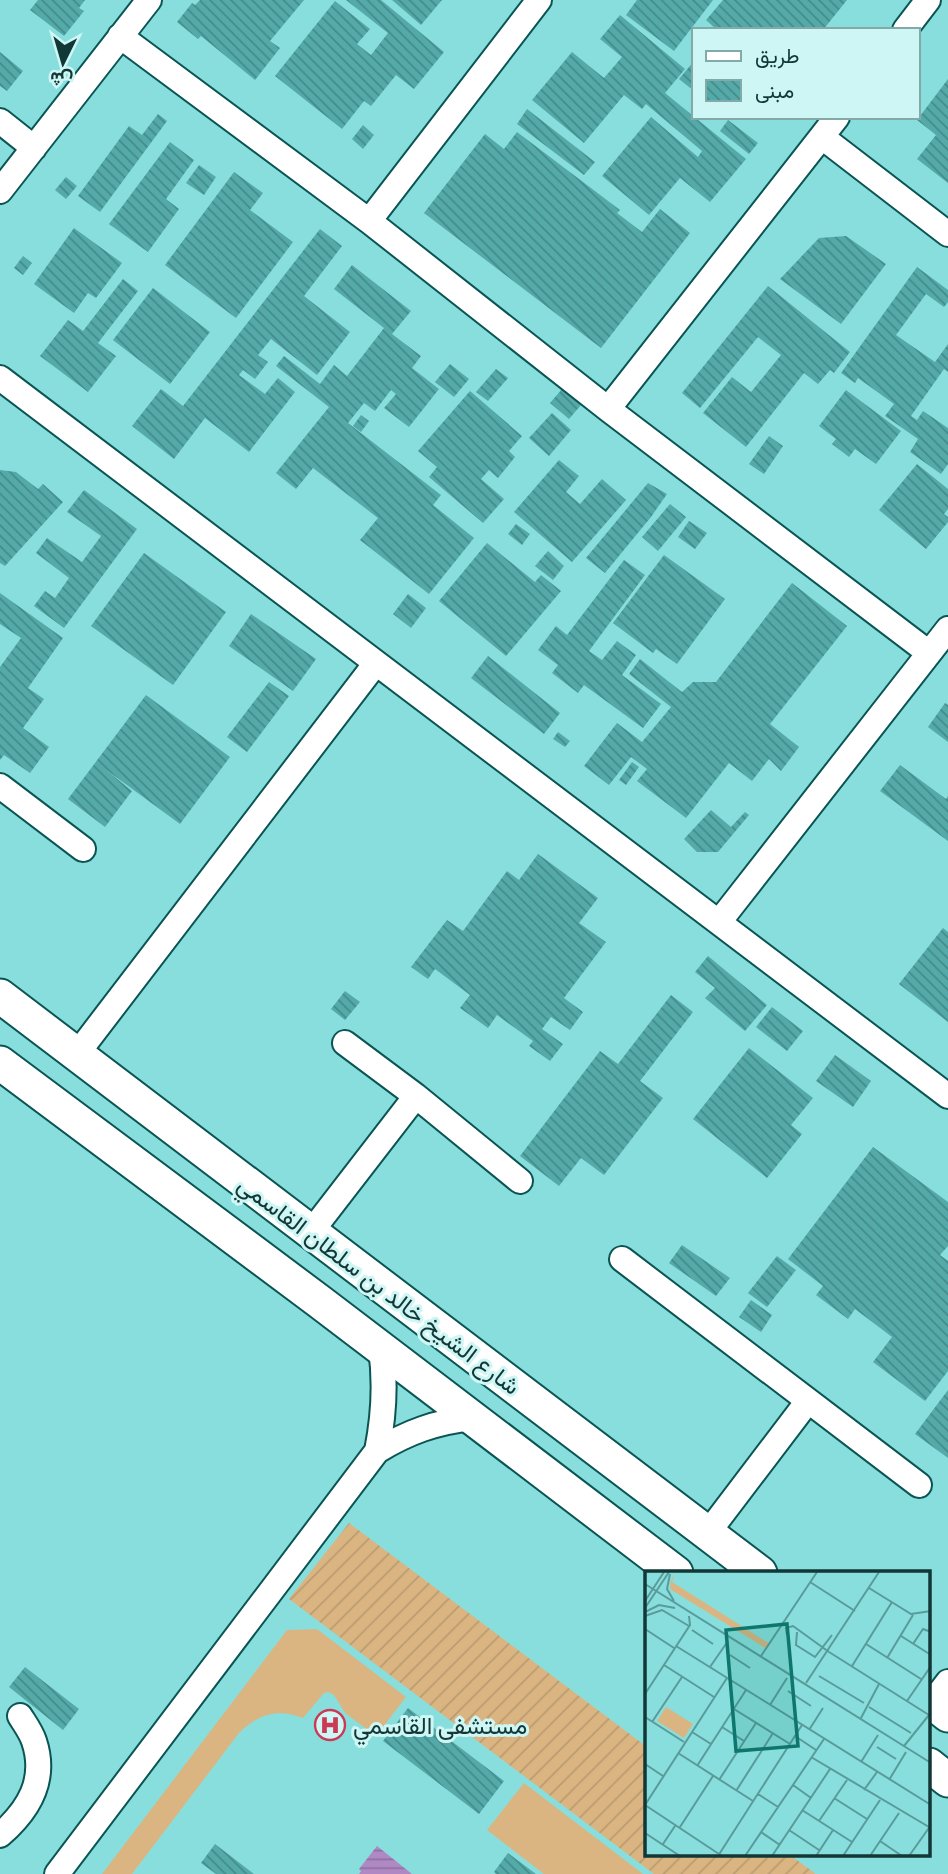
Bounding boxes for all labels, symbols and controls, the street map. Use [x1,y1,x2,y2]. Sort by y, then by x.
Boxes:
north arrow [28,28,98,98]
legend [692,28,920,119]
text: طريق [755,43,800,69]
text: ش [49,67,74,92]
text: مبنى [755,78,794,103]
street label: شارع الشيخ خالد بن سلطان القاسمي [229,1170,525,1405]
inset map [645,1571,930,1856]
hospital icon: مستشفى القاسمي [313,1708,347,1742]
place label: مستشفى القاسمي [353,1712,527,1745]

